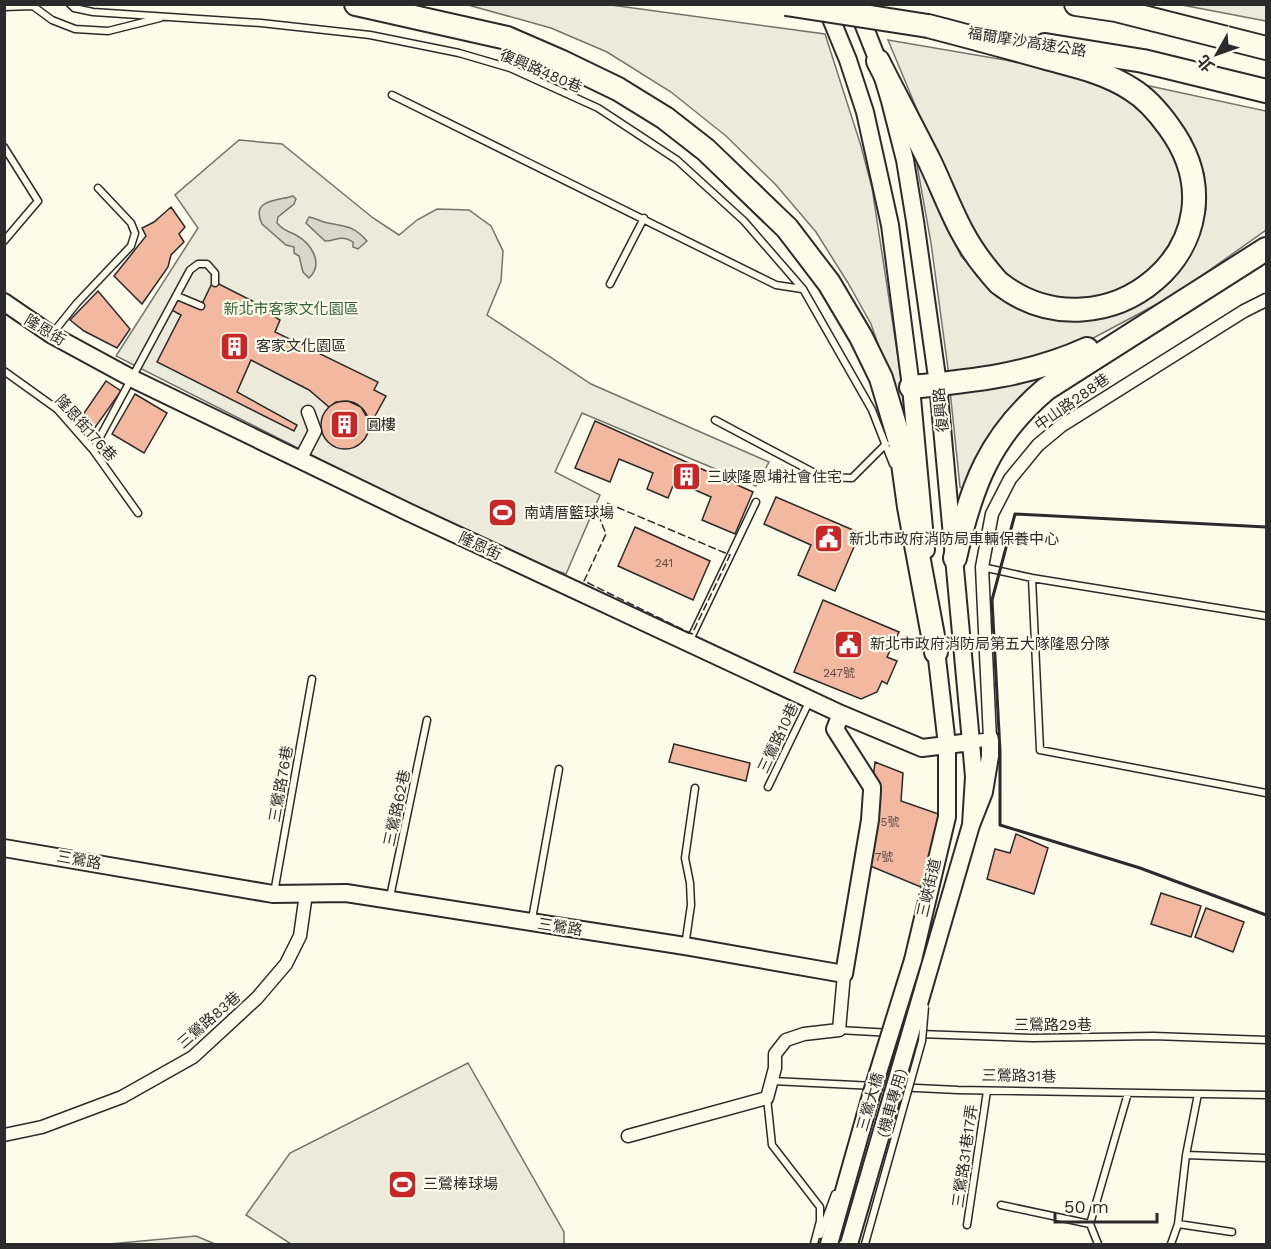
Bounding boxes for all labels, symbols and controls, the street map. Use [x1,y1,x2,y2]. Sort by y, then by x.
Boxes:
street label: 福爾摩沙高速公路 [966,24,1088,60]
north arrow [1187,24,1247,84]
street label: 復興路480巷 [497,46,585,96]
text: 北 [1193,51,1218,76]
park label: 新北市客家文化園區 [223,300,359,318]
street label: 隆恩街 [21,311,69,349]
building icon: 客家文化園區 [219,330,251,362]
place label: 客家文化園區 [256,337,346,355]
street label: 中山路288巷 [1031,370,1113,434]
street label: 復興路 [930,387,952,433]
street label: 隆恩街176巷 [52,391,120,465]
building icon: 圓樓 [329,409,361,441]
place label: 圓樓 [366,416,396,434]
building icon: 三峽隆恩埔社會住宅 [670,461,702,493]
place label: 三峽隆恩埔社會住宅 [707,468,842,486]
sports icon: 南靖厝籃球場 [487,497,519,529]
place label: 南靖厝籃球場 [524,504,614,522]
public building icon: 新北市政府消防局車輛保養中心 [812,523,844,555]
street label: 隆恩街 [456,528,504,564]
place label: 新北市政府消防局車輛保養中心 [849,530,1059,548]
house number: 241 [655,556,673,570]
public building icon: 新北市政府消防局第五大隊隆恩分隊 [833,628,865,660]
place label: 新北市政府消防局第五大隊隆恩分隊 [870,635,1110,653]
house number: 247號 [823,666,855,680]
street label: 三鶯路10巷 [754,700,802,776]
street label: 三鶯路76巷 [265,744,297,824]
street label: 三鶯路62巷 [380,768,414,848]
house number: 5號 [881,815,899,829]
street label: 三鶯路 [55,847,103,873]
house number: 7號 [875,850,893,864]
street label: 三峽街道 [913,857,945,919]
street label: 三鶯路 [536,915,584,939]
street label: 三鶯路83巷 [174,988,244,1052]
street label: 三鶯路29巷 [1014,1016,1092,1034]
street label: 三鶯路31巷 [982,1066,1056,1086]
street label: (機車專用) [874,1067,910,1139]
street label: 三鶯大橋 [853,1071,887,1133]
street label: 三鶯路31巷17弄 [949,1103,981,1209]
sports icon: 三鶯棒球場 [386,1168,418,1200]
place label: 三鶯棒球場 [423,1175,498,1193]
scale bar [1055,1186,1157,1224]
text: 50 m [1064,1196,1109,1217]

